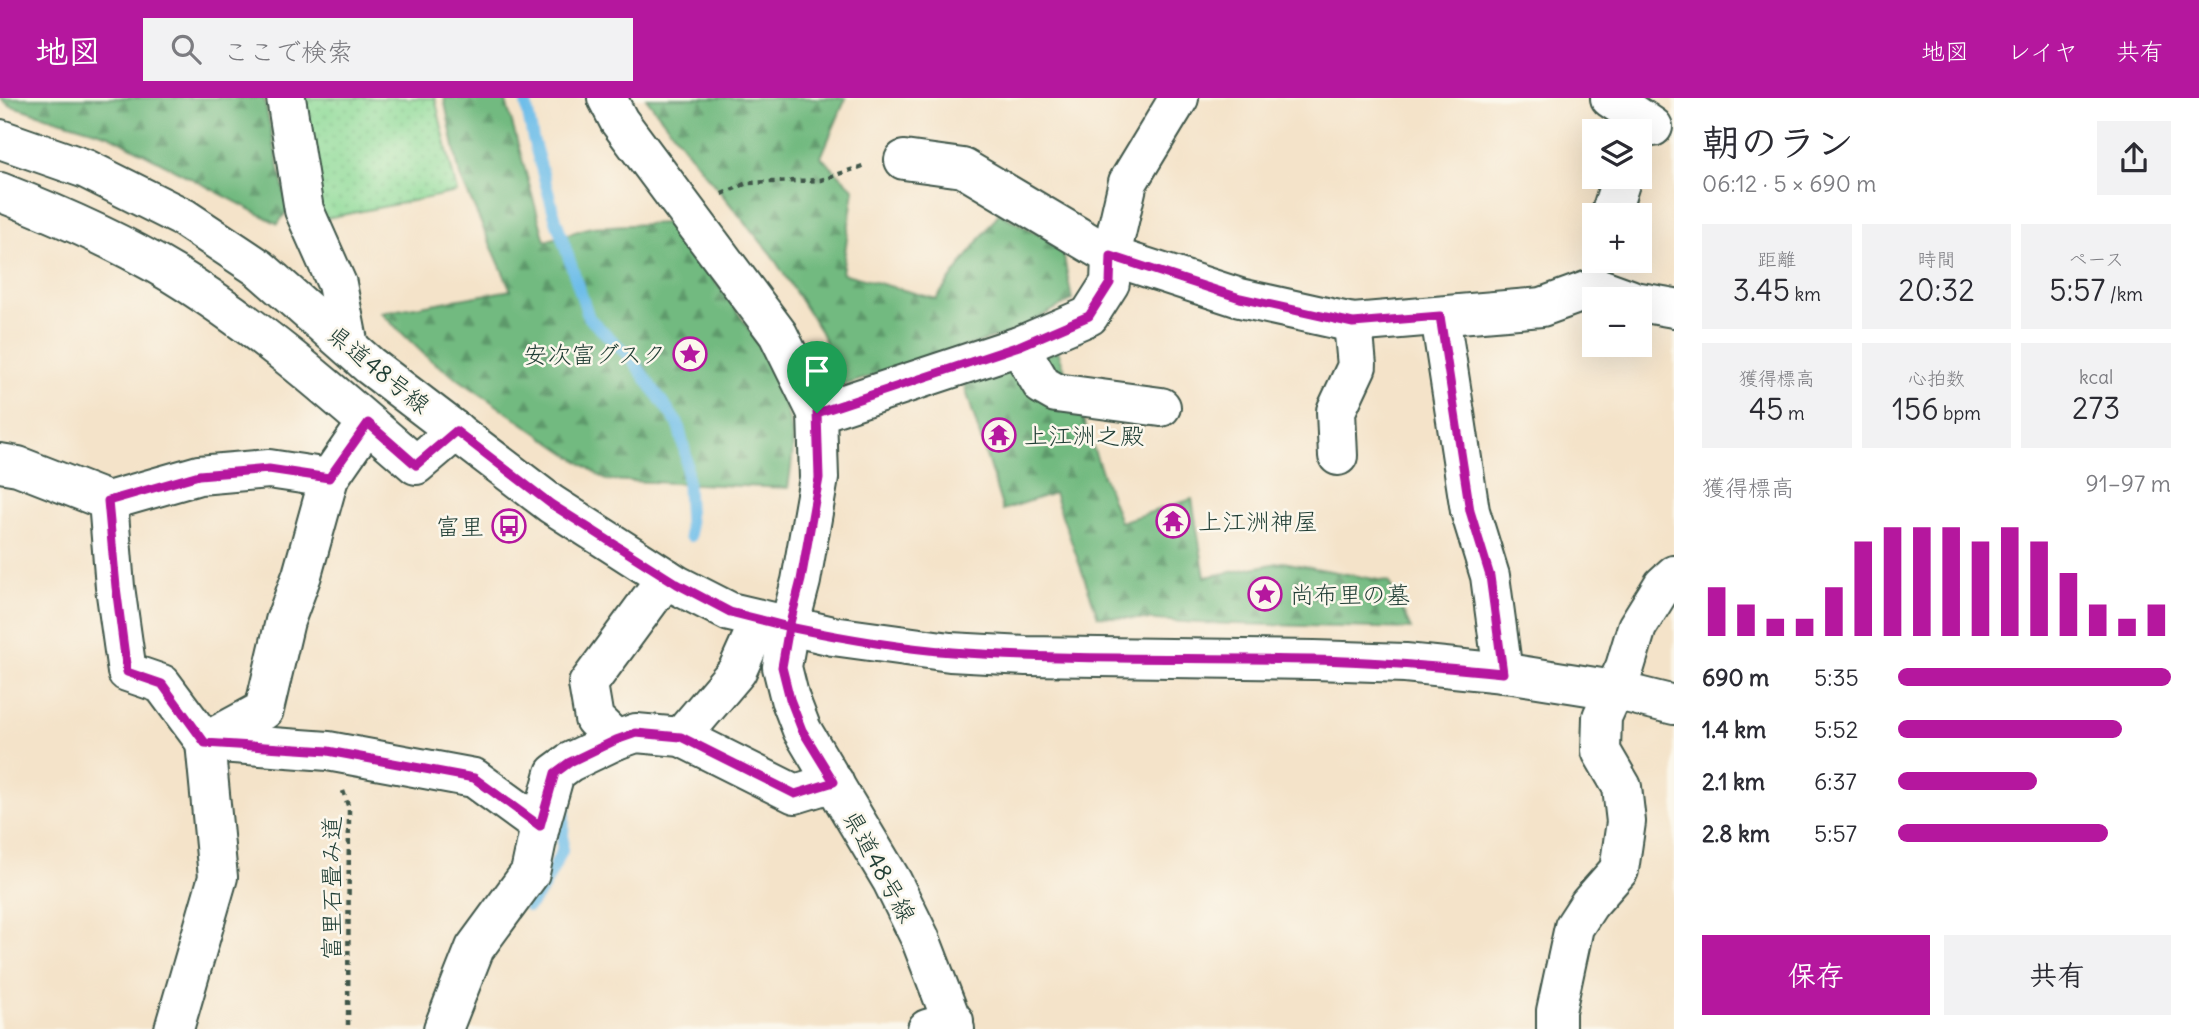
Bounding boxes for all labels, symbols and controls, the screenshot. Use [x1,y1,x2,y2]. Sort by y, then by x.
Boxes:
search box [143,18,633,81]
text: 地図 [35,30,101,72]
icon: search [167,30,205,68]
text: ここで検索 [223,35,353,68]
text: 地図 [1921,36,1969,66]
text: レイヤ [2007,36,2078,66]
text: 共有 [2116,36,2164,66]
map controls [1582,119,1652,357]
button: layers [1582,119,1652,189]
text: 朝のラン [1702,119,1854,166]
button: share [2097,121,2171,195]
text: 06:12 · 5 × 690 m [1702,169,1876,198]
button: + [1582,203,1652,273]
text: 距離 [1758,247,1796,271]
text: 時間 [1917,247,1956,271]
text: ペース [2068,247,2124,271]
text: 3.45 [1733,271,1790,309]
text: 20:32 [1898,271,1975,309]
text: 5:57 [2049,271,2105,309]
text: km [1790,282,1821,306]
text: /km [2105,282,2143,306]
button: − [1582,287,1652,357]
street label: 県道48号線 [321,318,437,420]
place icon: 安次富グスク [671,335,709,373]
place label: 安次富グスク [523,339,666,369]
pin [787,341,847,413]
icon: arrive [798,352,836,390]
text: kcal [2079,365,2113,389]
text: 獲得標高 [1739,366,1815,390]
text: 心拍数 [1908,366,1965,390]
text: 273 [2072,389,2120,427]
text: 45 [1749,390,1784,428]
text: 156 [1892,390,1938,428]
text: m [1784,401,1805,425]
text: bpm [1938,401,1981,425]
temple icon: 上江洲之殿 [980,416,1018,454]
place label: 上江洲之殿 [1024,420,1144,450]
text: 91–97 m [2085,469,2171,498]
text: 獲得標高 [1702,473,1794,502]
temple icon: 上江洲神屋 [1154,502,1192,540]
place label: 上江洲神屋 [1198,506,1318,536]
bus stop icon: 富里 [490,507,528,545]
place label: 富里 [436,511,484,541]
place icon: 尚布里の墓 [1246,575,1284,613]
place label: 尚布里の墓 [1290,579,1410,609]
text: 690 m [1702,663,1769,692]
text: 5:35 [1814,663,1859,692]
text: 1.4 km [1702,715,1766,744]
text: 5:52 [1814,715,1858,744]
text: 2.1 km [1702,767,1765,796]
text: 6:37 [1814,767,1857,796]
street label: 県道48号線 [837,805,923,927]
street label: 富里石畳み道 [316,816,346,960]
text: 2.8 km [1702,819,1770,848]
text: 5:57 [1814,819,1857,848]
button: 保存 [1702,935,1930,1015]
button: 共有 [1944,935,2171,1015]

